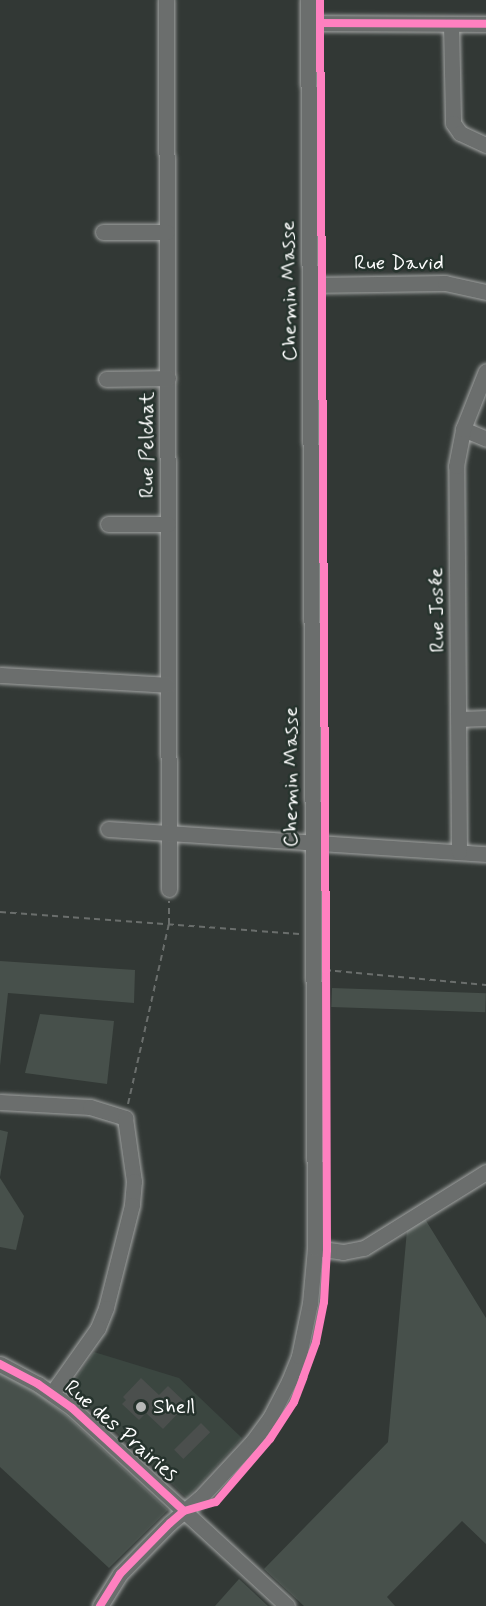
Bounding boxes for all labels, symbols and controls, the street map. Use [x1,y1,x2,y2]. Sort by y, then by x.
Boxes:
street label: Chemin Masse [275,223,303,359]
street label: Rue David [355,250,443,276]
street label: Rue Pelchat [134,392,160,498]
street label: Rue Josée [424,567,450,653]
street label: Chemin Masse [278,709,304,845]
street label: Rue des Prairies [59,1374,183,1488]
place label: Shell [153,1394,195,1420]
marker: Shell [134,1400,148,1414]

